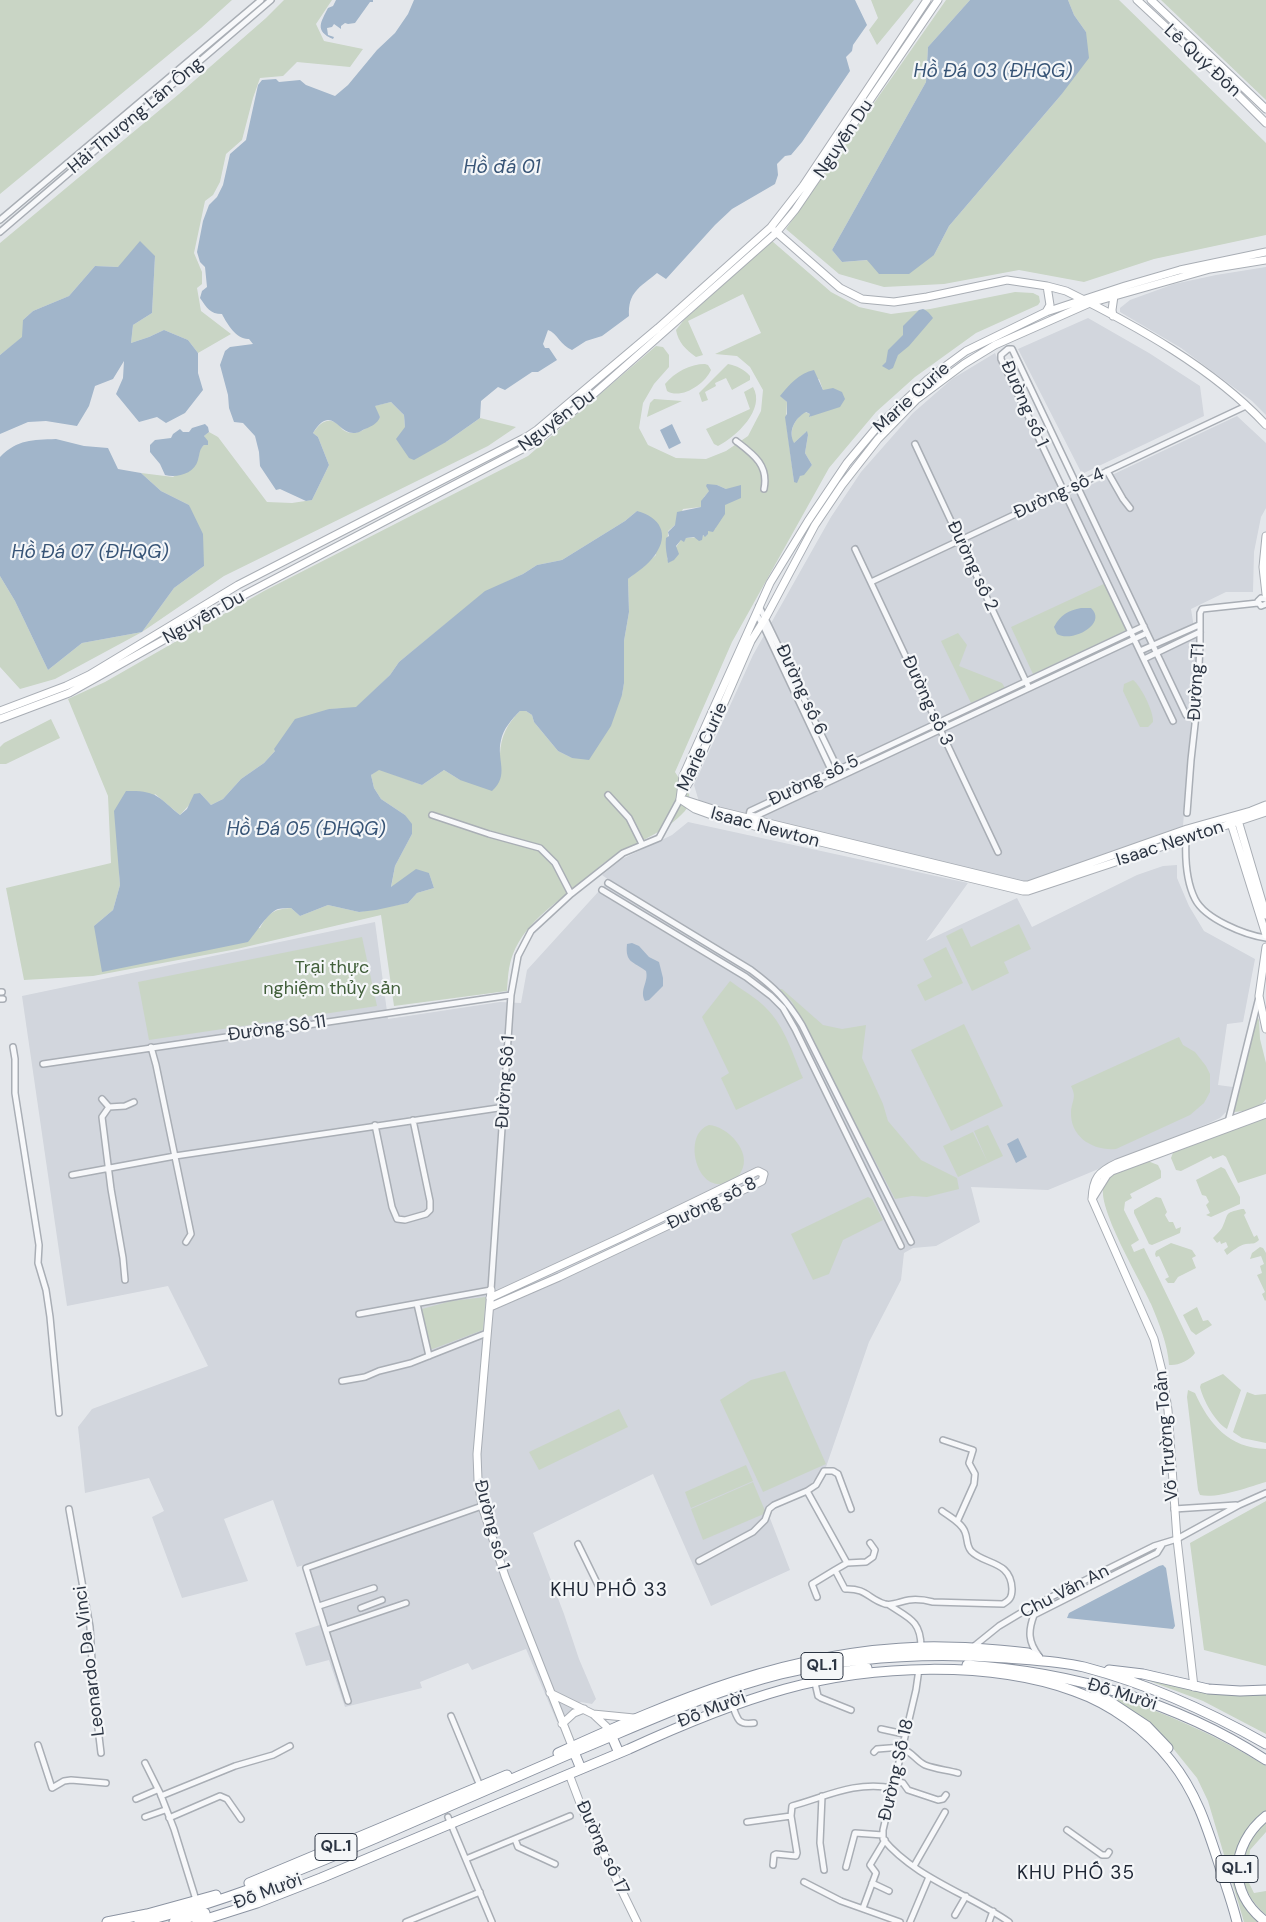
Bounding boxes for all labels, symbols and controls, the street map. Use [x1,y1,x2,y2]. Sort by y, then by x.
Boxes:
street label: Lê Quý Đôn [1159,20,1245,102]
street label: Hải Thượng Lãn Ông [64,53,208,179]
water label: Hồ Đá 03 (ĐHQG) [914,61,1072,83]
street label: Nguyễn Du [810,96,878,182]
water label: Hồ đá 01 [464,157,540,179]
street label: Marie Curie [869,358,955,438]
street label: Đường số 1 [995,358,1053,450]
street label: Nguyễn Du [515,385,599,457]
street label: Đường số 4 [1010,464,1108,524]
street label: Đường số 2 [942,518,1002,614]
water label: Hồ Đá 07 (ĐHQG) [11,542,169,564]
street label: Nguyễn Du [159,587,249,649]
street label: Đường số 6 [771,641,831,739]
street label: Đường T1 [1184,643,1210,721]
street label: Đường số 3 [897,653,957,749]
street label: Marie Curie [673,699,733,795]
street label: Đường số 5 [765,751,863,811]
street label: Isaac Newton [708,803,822,853]
street label: Isaac Newton [1114,816,1226,872]
water label: Hồ Đá 05 (ĐHQG) [226,819,386,841]
park label: Trại thực nghiệm thủy sản [263,957,401,1000]
street label: Đường Số 11 [227,1011,327,1047]
street label: Đường Số 1 [492,1035,520,1129]
street label: Đường số 8 [664,1173,760,1235]
street label: Võ Trường Toản [1151,1370,1183,1502]
street label: Đường số 1 [469,1478,513,1572]
street label: Chu Văn An [1017,1560,1113,1624]
district label: KHU PHỐ 33 [549,1580,669,1602]
street label: Leonardo Da Vinci [70,1585,110,1737]
road number: QL.1 [801,1652,843,1680]
street label: Đỗ Mười [1085,1674,1159,1716]
street label: Đỗ Mười [675,1687,749,1733]
street label: Đường Số 18 [875,1717,919,1823]
street label: Đường số 17 [571,1797,633,1899]
road number: QL.1 [315,1834,357,1860]
road number: QL.1 [1216,1856,1258,1882]
district label: KHU PHỐ 35 [1016,1863,1136,1885]
street label: Đỗ Mười [231,1870,305,1914]

